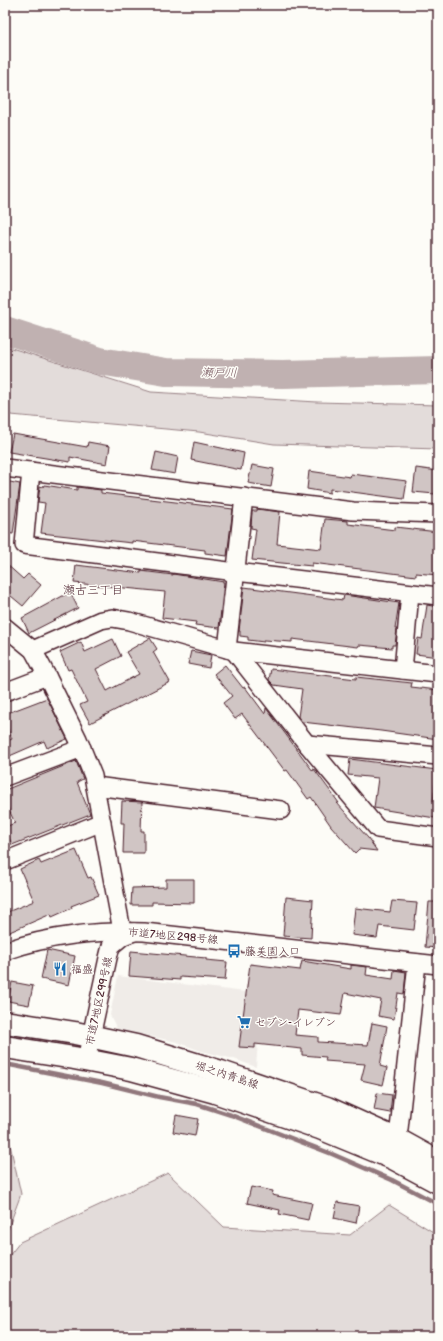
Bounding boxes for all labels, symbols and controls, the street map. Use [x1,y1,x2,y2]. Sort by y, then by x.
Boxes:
water label: 瀬戸川 [201,365,237,381]
district label: 瀬古三丁目 [63,583,123,598]
street label: 市道7地区298号線 [127,926,219,946]
bus stop icon: 藤美園入口 [226,943,242,959]
place label: 藤美園入口 [245,945,300,958]
street label: 市道7地区299号線 [83,955,115,1047]
restaurant icon: 福盛 [52,961,68,977]
place label: 福盛 [71,963,93,976]
supermarket icon: セブン-イレブン [236,1014,252,1030]
place label: セブン-イレブン [255,1016,336,1029]
street label: 堀之内青島線 [194,1059,260,1091]

